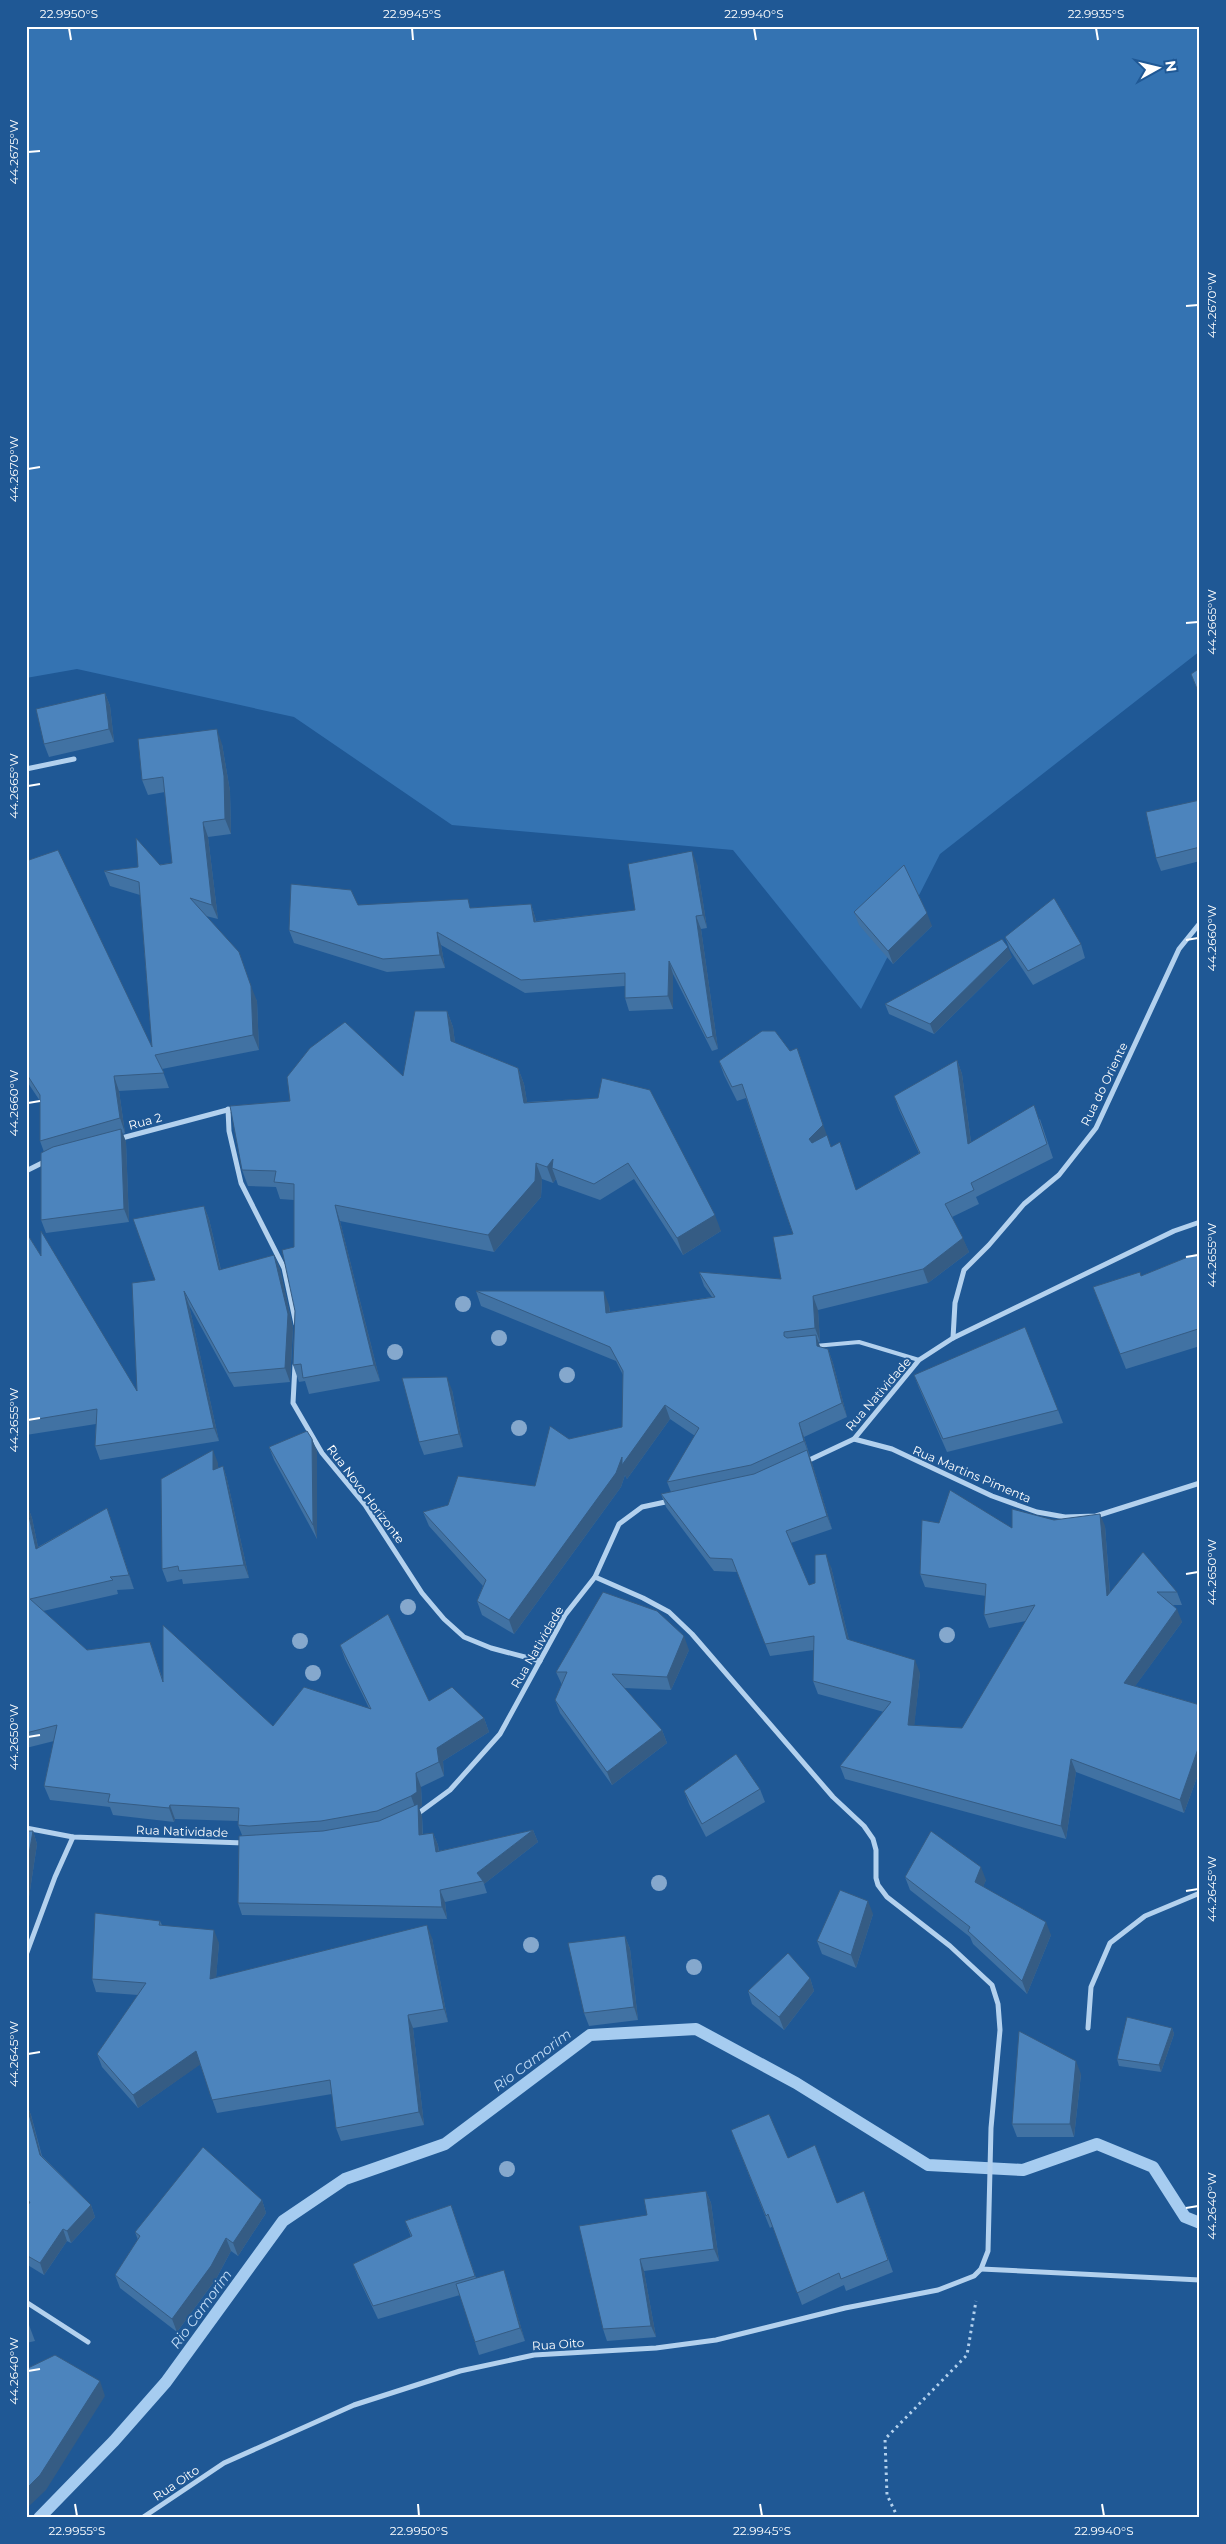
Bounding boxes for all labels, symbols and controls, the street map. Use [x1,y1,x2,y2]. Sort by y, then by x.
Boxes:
text: 22.9950°S [40,6,98,21]
text: 22.9945°S [383,6,441,21]
text: 22.9940°S [724,6,784,21]
text: 22.9935°S [1068,6,1124,21]
north arrow [1134,42,1184,92]
text: N [1161,59,1181,73]
text: 44.2675°W [6,120,21,184]
text: 44.2670°W [1204,272,1219,338]
text: 44.2670°W [6,436,21,502]
text: 44.2665°W [1204,589,1219,655]
text: 44.2665°W [6,753,21,819]
text: 44.2660°W [1204,905,1219,971]
street label: Rua do Oriente [1077,1040,1131,1128]
text: 44.2660°W [6,1070,21,1136]
street label: Rua 2 [127,1109,163,1133]
text: 44.2655°W [1204,1223,1219,1287]
street label: Rua Natividade [842,1354,914,1434]
text: 44.2655°W [6,1388,21,1452]
street label: Rua Novo Horizonte [324,1442,408,1546]
street label: Rua Martins Pimenta [910,1442,1034,1506]
text: 44.2650°W [1204,1539,1219,1605]
street label: Rua Natividade [507,1603,567,1691]
text: 44.2650°W [6,1704,21,1770]
street label: Rua Natividade [136,1822,228,1840]
text: 44.2645°W [1204,1856,1219,1922]
text: 44.2645°W [6,2021,21,2087]
water label: Rio Camorim [489,2025,575,2095]
text: 44.2640°W [1204,2172,1219,2240]
water label: Rio Camorim [166,2266,236,2352]
street label: Rua Oito [531,2335,585,2353]
text: 44.2640°W [6,2337,21,2405]
street label: Rua Oito [150,2462,202,2504]
text: 22.9955°S [49,2523,105,2538]
text: 22.9950°S [390,2523,448,2538]
text: 22.9945°S [733,2523,791,2538]
text: 22.9940°S [1074,2523,1134,2538]

